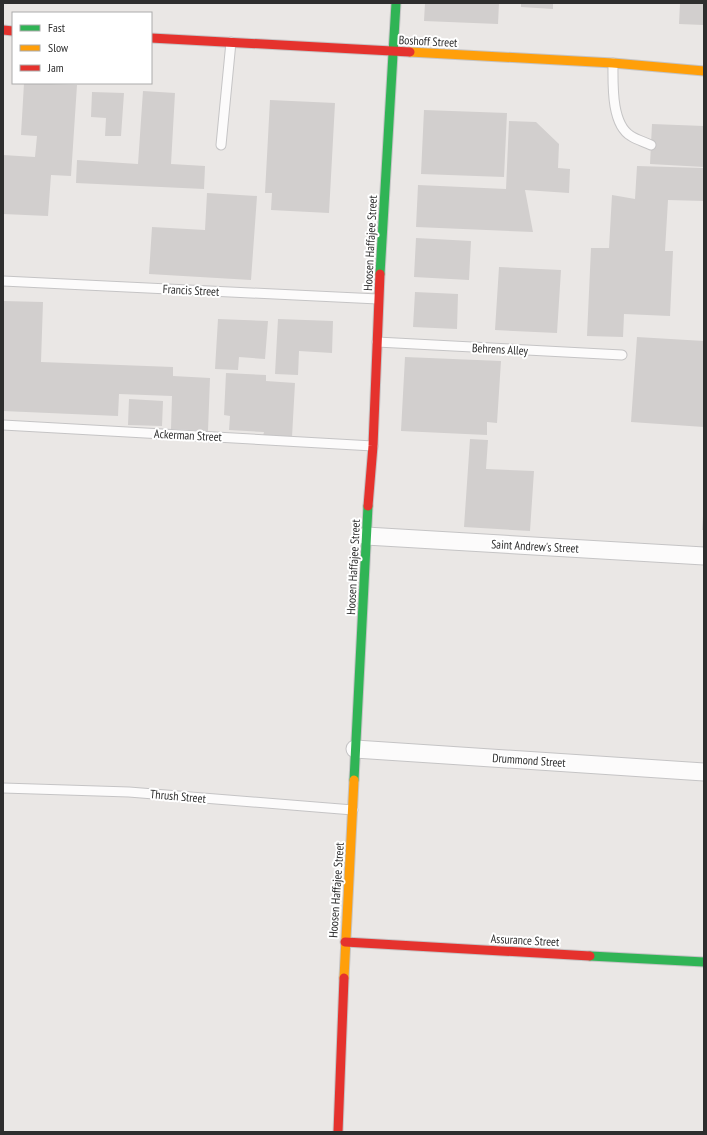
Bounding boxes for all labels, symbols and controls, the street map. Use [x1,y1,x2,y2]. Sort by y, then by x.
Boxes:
legend [12,12,152,84]
text: Fast [48,20,66,35]
street label: Boshoff Street [398,32,458,50]
text: Slow [48,40,69,55]
text: Jam [47,60,64,75]
street label: Hoosen Haffajee Street [360,194,380,291]
street label: Francis Street [162,281,220,299]
street label: Behrens Alley [472,340,529,358]
street label: Ackerman Street [154,426,223,444]
street label: Hoosen Haffajee Street [343,518,363,615]
street label: Saint Andrew's Street [491,536,580,556]
street label: Drummond Street [492,750,567,770]
street label: Thrush Street [150,786,207,806]
street label: Hoosen Haffajee Street [325,841,347,938]
street label: Assurance Street [490,931,560,949]

